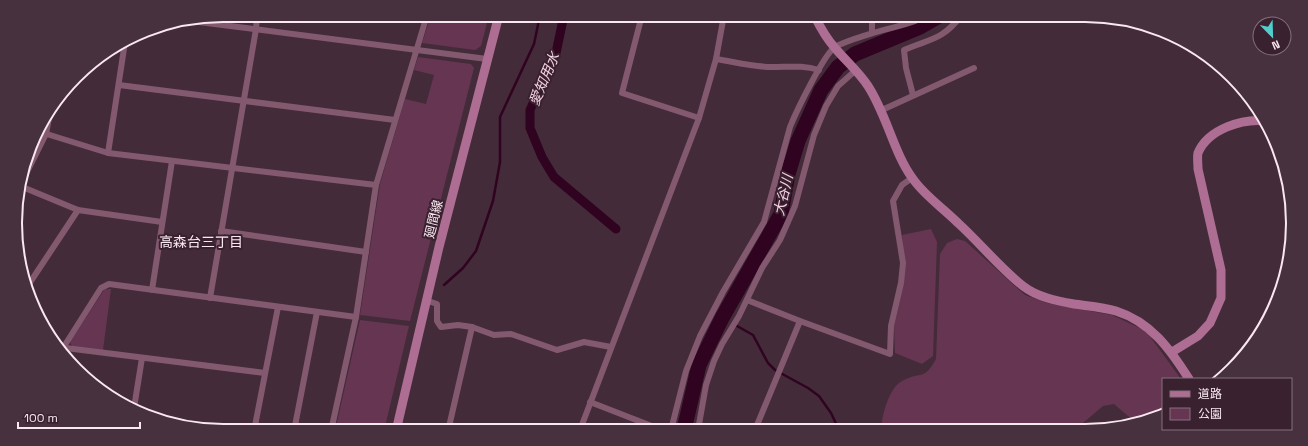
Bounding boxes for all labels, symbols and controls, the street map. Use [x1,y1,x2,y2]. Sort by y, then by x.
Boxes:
north arrow [1252,16,1292,56]
text: N [1270,37,1282,53]
water label: 愛知用水 [525,48,564,108]
water label: 大谷川 [770,171,797,217]
street label: 廻間線 [421,198,446,240]
district label: 高森台三丁目 [159,233,243,251]
legend [1162,378,1292,430]
text: 道路 [1198,386,1222,402]
scale bar [18,404,140,430]
text: 公園 [1198,406,1222,422]
text: 100 m [24,410,58,426]

